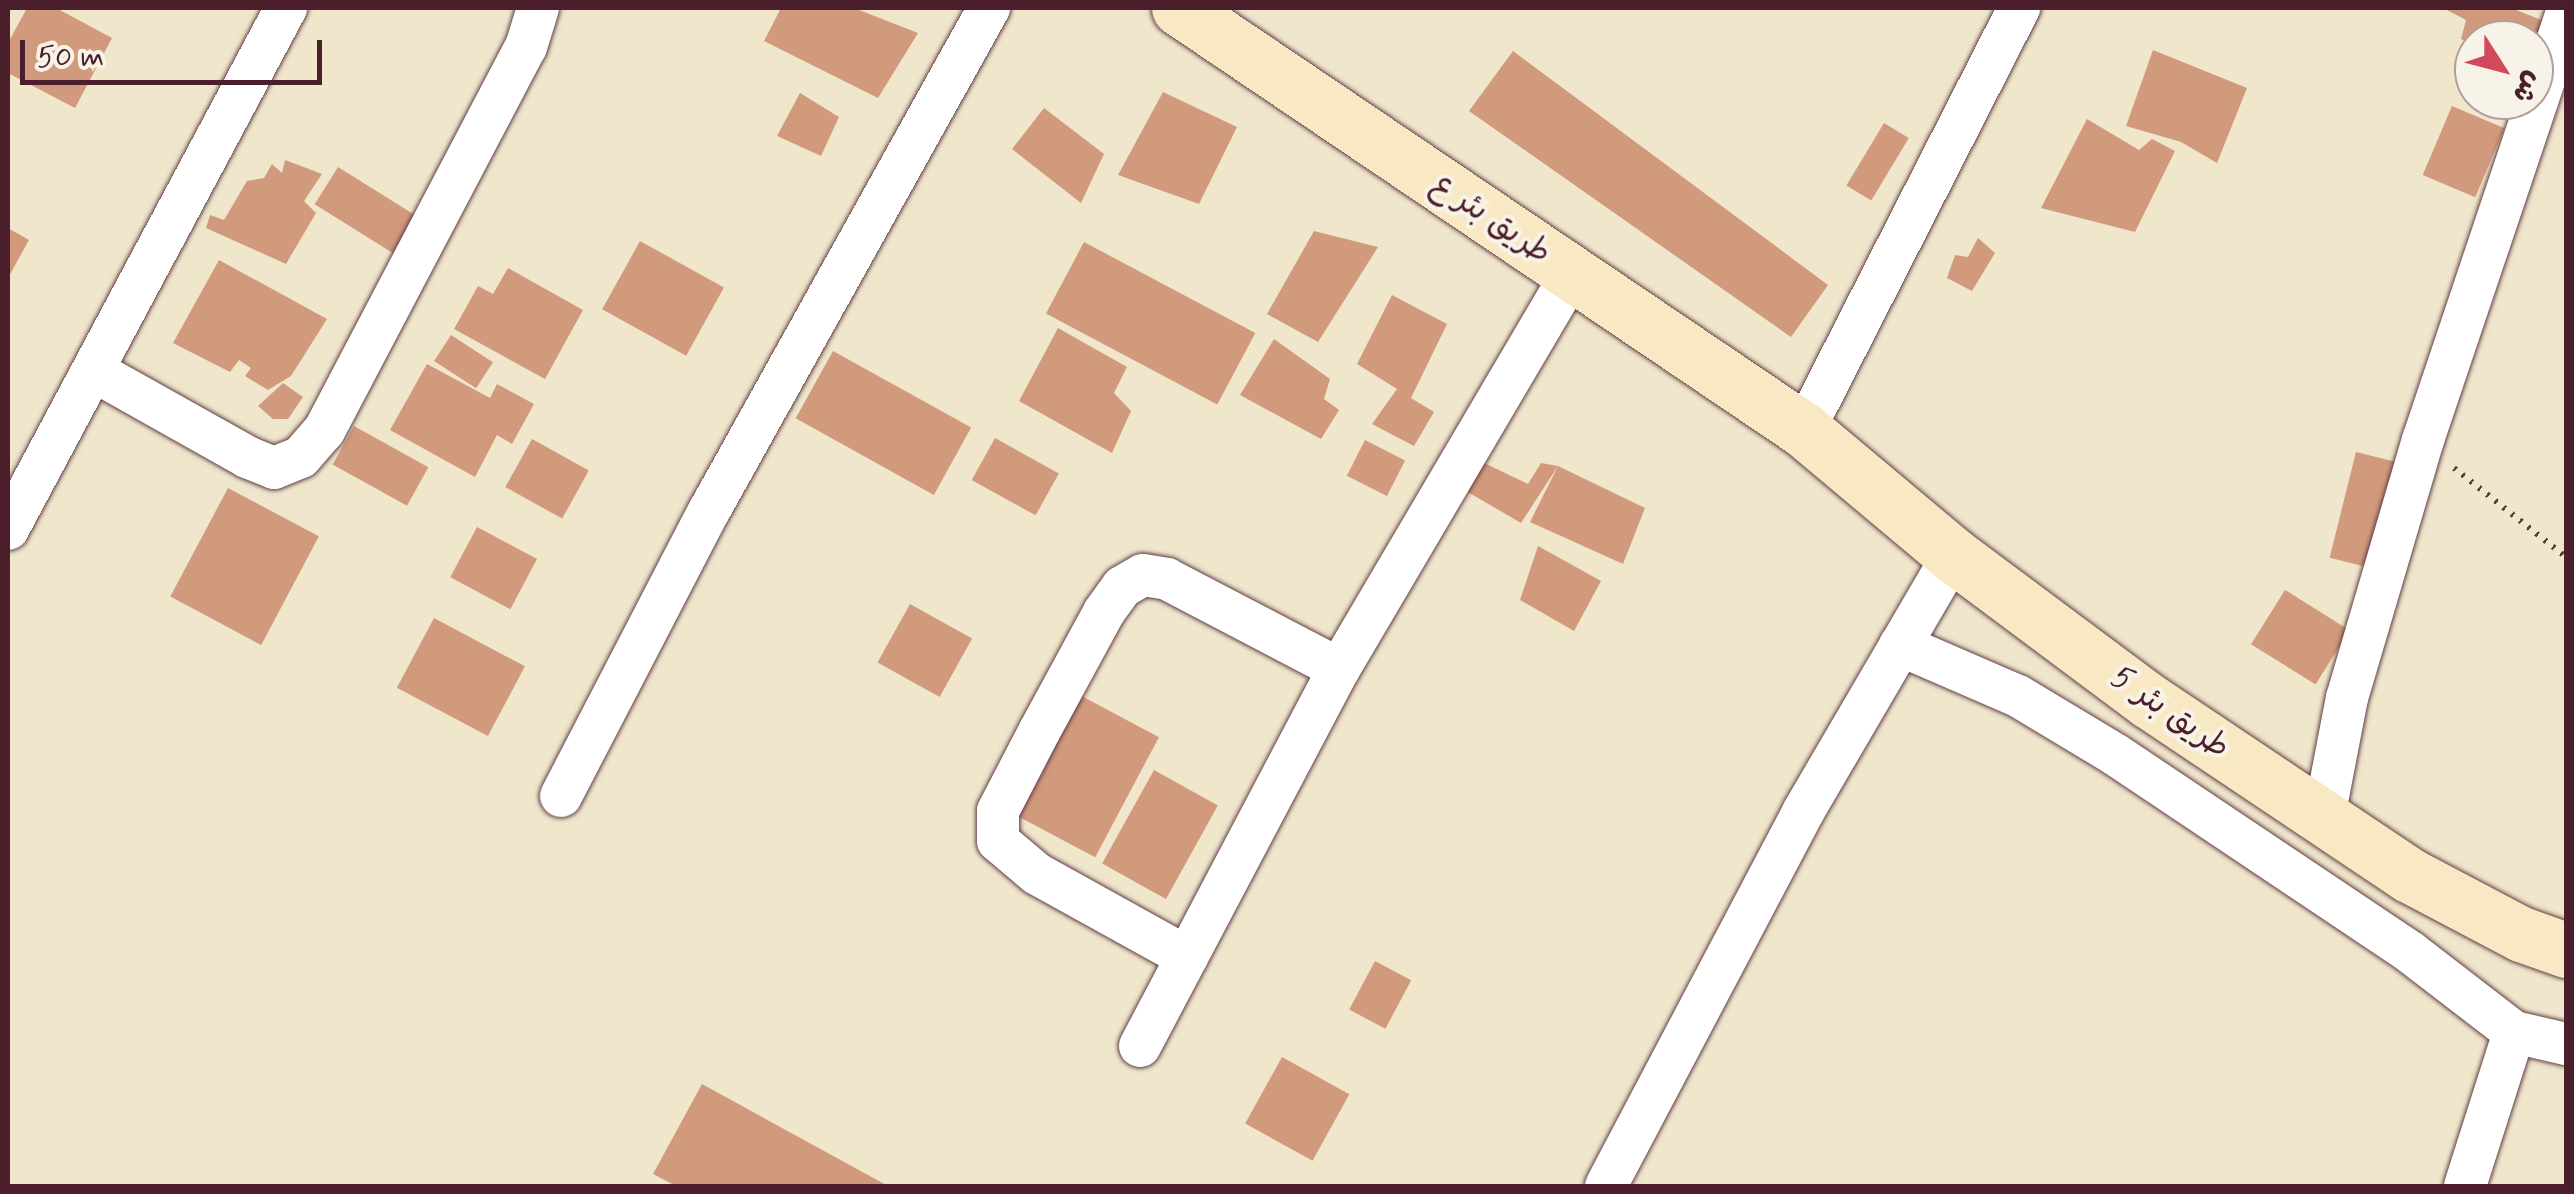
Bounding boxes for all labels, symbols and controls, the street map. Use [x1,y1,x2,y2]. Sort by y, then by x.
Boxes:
scale bar [25,20,328,82]
north arrow [2454,20,2554,120]
text: 50 m [37,38,104,77]
text: ش [2503,63,2551,110]
street label: طريق بئر ع [1424,165,1558,273]
street label: طريق بئر 5 [2103,658,2237,768]

